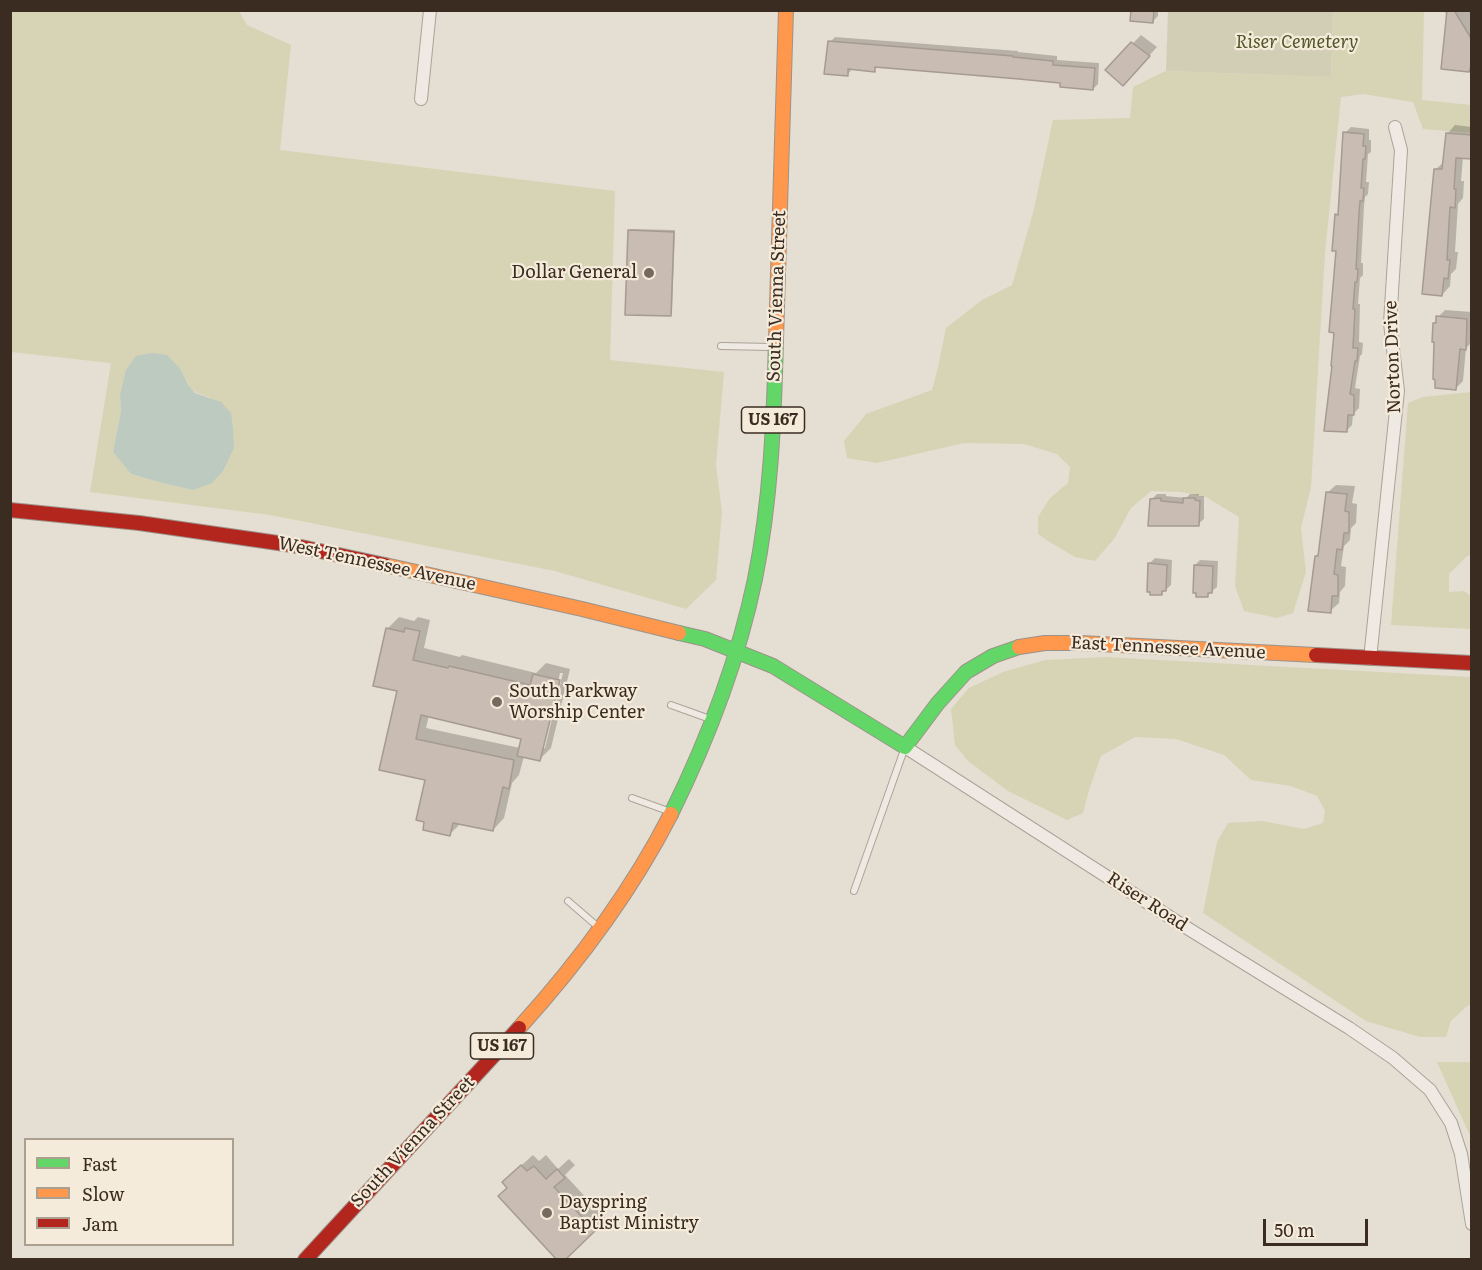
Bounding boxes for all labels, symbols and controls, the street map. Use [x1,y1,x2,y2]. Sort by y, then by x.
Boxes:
park label: Riser Cemetery [1236,32,1358,54]
street label: South Vienna Street [763,210,791,382]
place label: Dollar General [511,262,637,284]
marker: Dollar General [642,266,656,280]
street label: Norton Drive [1380,300,1406,414]
road number: US 167 [742,407,804,433]
street label: West Tennessee Avenue [276,532,478,596]
street label: East Tennessee Avenue [1070,632,1266,664]
place label: South Parkway Worship Center [509,681,645,724]
marker: South Parkway Worship Center [490,695,504,709]
street label: Riser Road [1102,868,1192,936]
road number: US 167 [470,1033,534,1059]
street label: South Vienna Street [347,1072,479,1212]
legend [24,1138,234,1246]
text: Fast [82,1150,117,1177]
text: Slow [82,1180,124,1207]
place label: Dayspring Baptist Ministry [559,1192,699,1234]
marker: Dayspring Baptist Ministry [540,1206,554,1220]
scale bar [1266,1207,1371,1245]
text: Jam [82,1210,118,1237]
text: 50 m [1274,1216,1315,1243]

